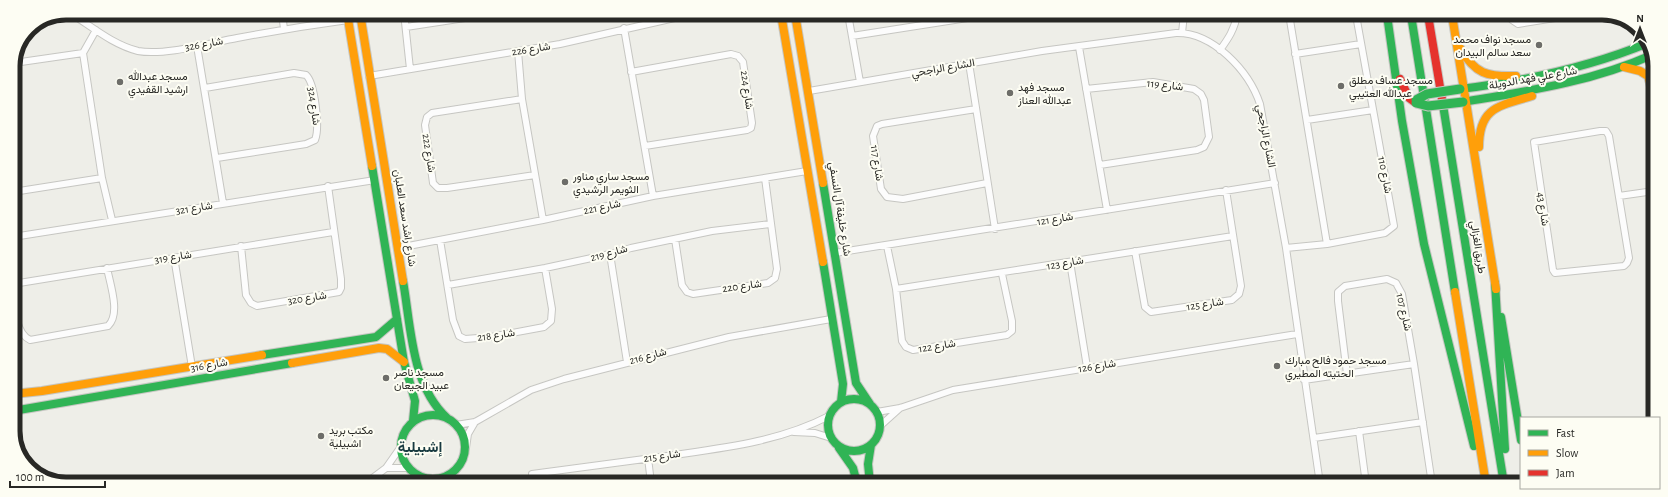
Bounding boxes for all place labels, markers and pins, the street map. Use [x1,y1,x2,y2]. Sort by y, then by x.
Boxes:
place label: مسجد نواف محمد سعد سالم البيدان [1453,34,1531,60]
marker: مسجد نواف محمد سعد سالم البيدان [1534,40,1544,50]
place label: مسجد عبدالله ارشيد القفيدي [128,70,188,99]
place label: مسجد عساف مطلق عبدالله العتيبي [1349,75,1433,103]
marker: مسجد عبدالله ارشيد القفيدي [115,77,125,87]
marker: مسجد عساف مطلق عبدالله العتيبي [1336,81,1346,91]
place label: مسجد فهد عبدالله العناز [1017,82,1072,107]
marker: مسجد فهد عبدالله العناز [1005,88,1015,98]
place label: مسجد ساري مناور الثويمر الرشيدي [572,171,649,199]
marker: مسجد ساري مناور الثويمر الرشيدي [560,177,570,187]
place label: مسجد حمود فالح مبارك الحتيته المطيري [1285,355,1387,383]
marker: مسجد حمود فالح مبارك الحتيته المطيري [1272,361,1282,371]
place label: مسجد ناصر عبيد الجيعان [393,367,449,392]
marker: مسجد ناصر عبيد الجيعان [381,373,391,383]
place label: مكتب بريد اشبيلية [329,425,373,450]
marker: مكتب بريد اشبيلية [316,431,326,441]

